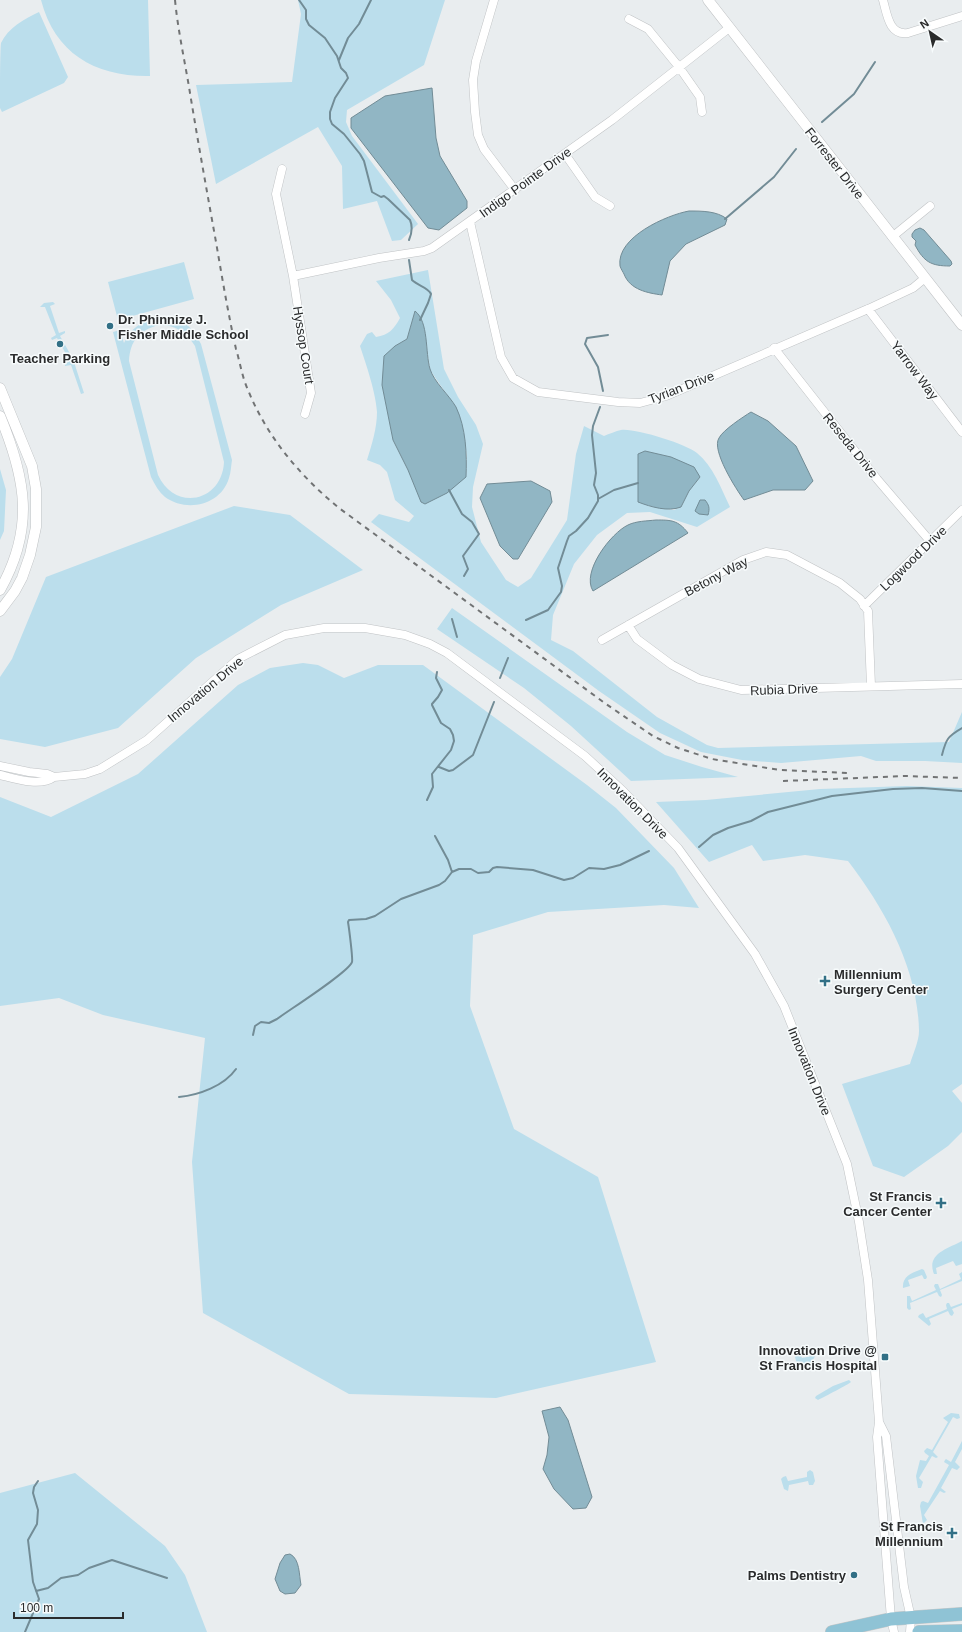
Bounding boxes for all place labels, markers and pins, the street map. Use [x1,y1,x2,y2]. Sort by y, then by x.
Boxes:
place label: Dr. Phinnize J. Fisher Middle School [118,312,249,342]
marker: Dr. Phinnize J. Fisher Middle School [105,321,115,331]
marker: Teacher Parking [55,339,65,349]
place label: Teacher Parking [10,351,110,366]
place label: Millennium Surgery Center [834,967,928,997]
marker: Millennium Surgery Center [819,975,831,987]
place label: St Francis Cancer Center [843,1189,932,1219]
marker: St Francis Cancer Center [935,1197,947,1209]
place label: Innovation Drive @ St Francis Hospital [759,1343,877,1373]
marker: Innovation Drive @ St Francis Hospital [880,1352,890,1362]
place label: St Francis Millennium [875,1519,943,1549]
marker: St Francis Millennium [946,1527,958,1539]
place label: Palms Dentistry [748,1568,847,1583]
marker: Palms Dentistry [849,1570,859,1580]

